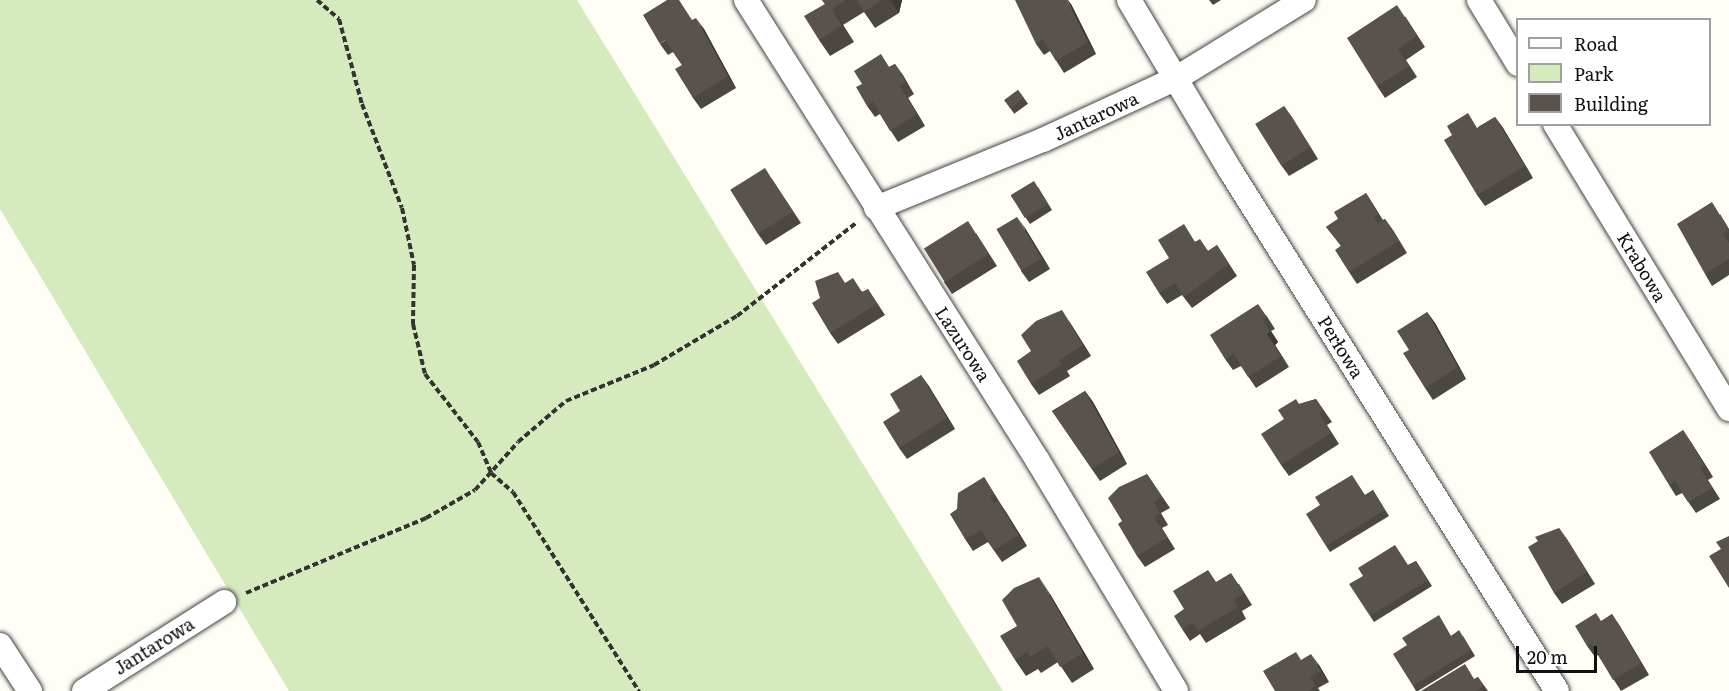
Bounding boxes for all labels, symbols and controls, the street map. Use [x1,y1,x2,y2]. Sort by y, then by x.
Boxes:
legend [1516,18,1711,126]
text: Road [1574,30,1618,57]
text: Park [1574,60,1613,87]
street label: Jantarowa [1050,87,1142,145]
text: Building [1574,90,1648,117]
street label: Krabowa [1613,228,1671,306]
street label: Lazurowa [931,302,995,386]
street label: Perłowa [1313,312,1369,382]
street label: Jantarowa [110,613,198,679]
scale bar [1519,634,1600,672]
text: 20 m [1527,643,1568,670]

